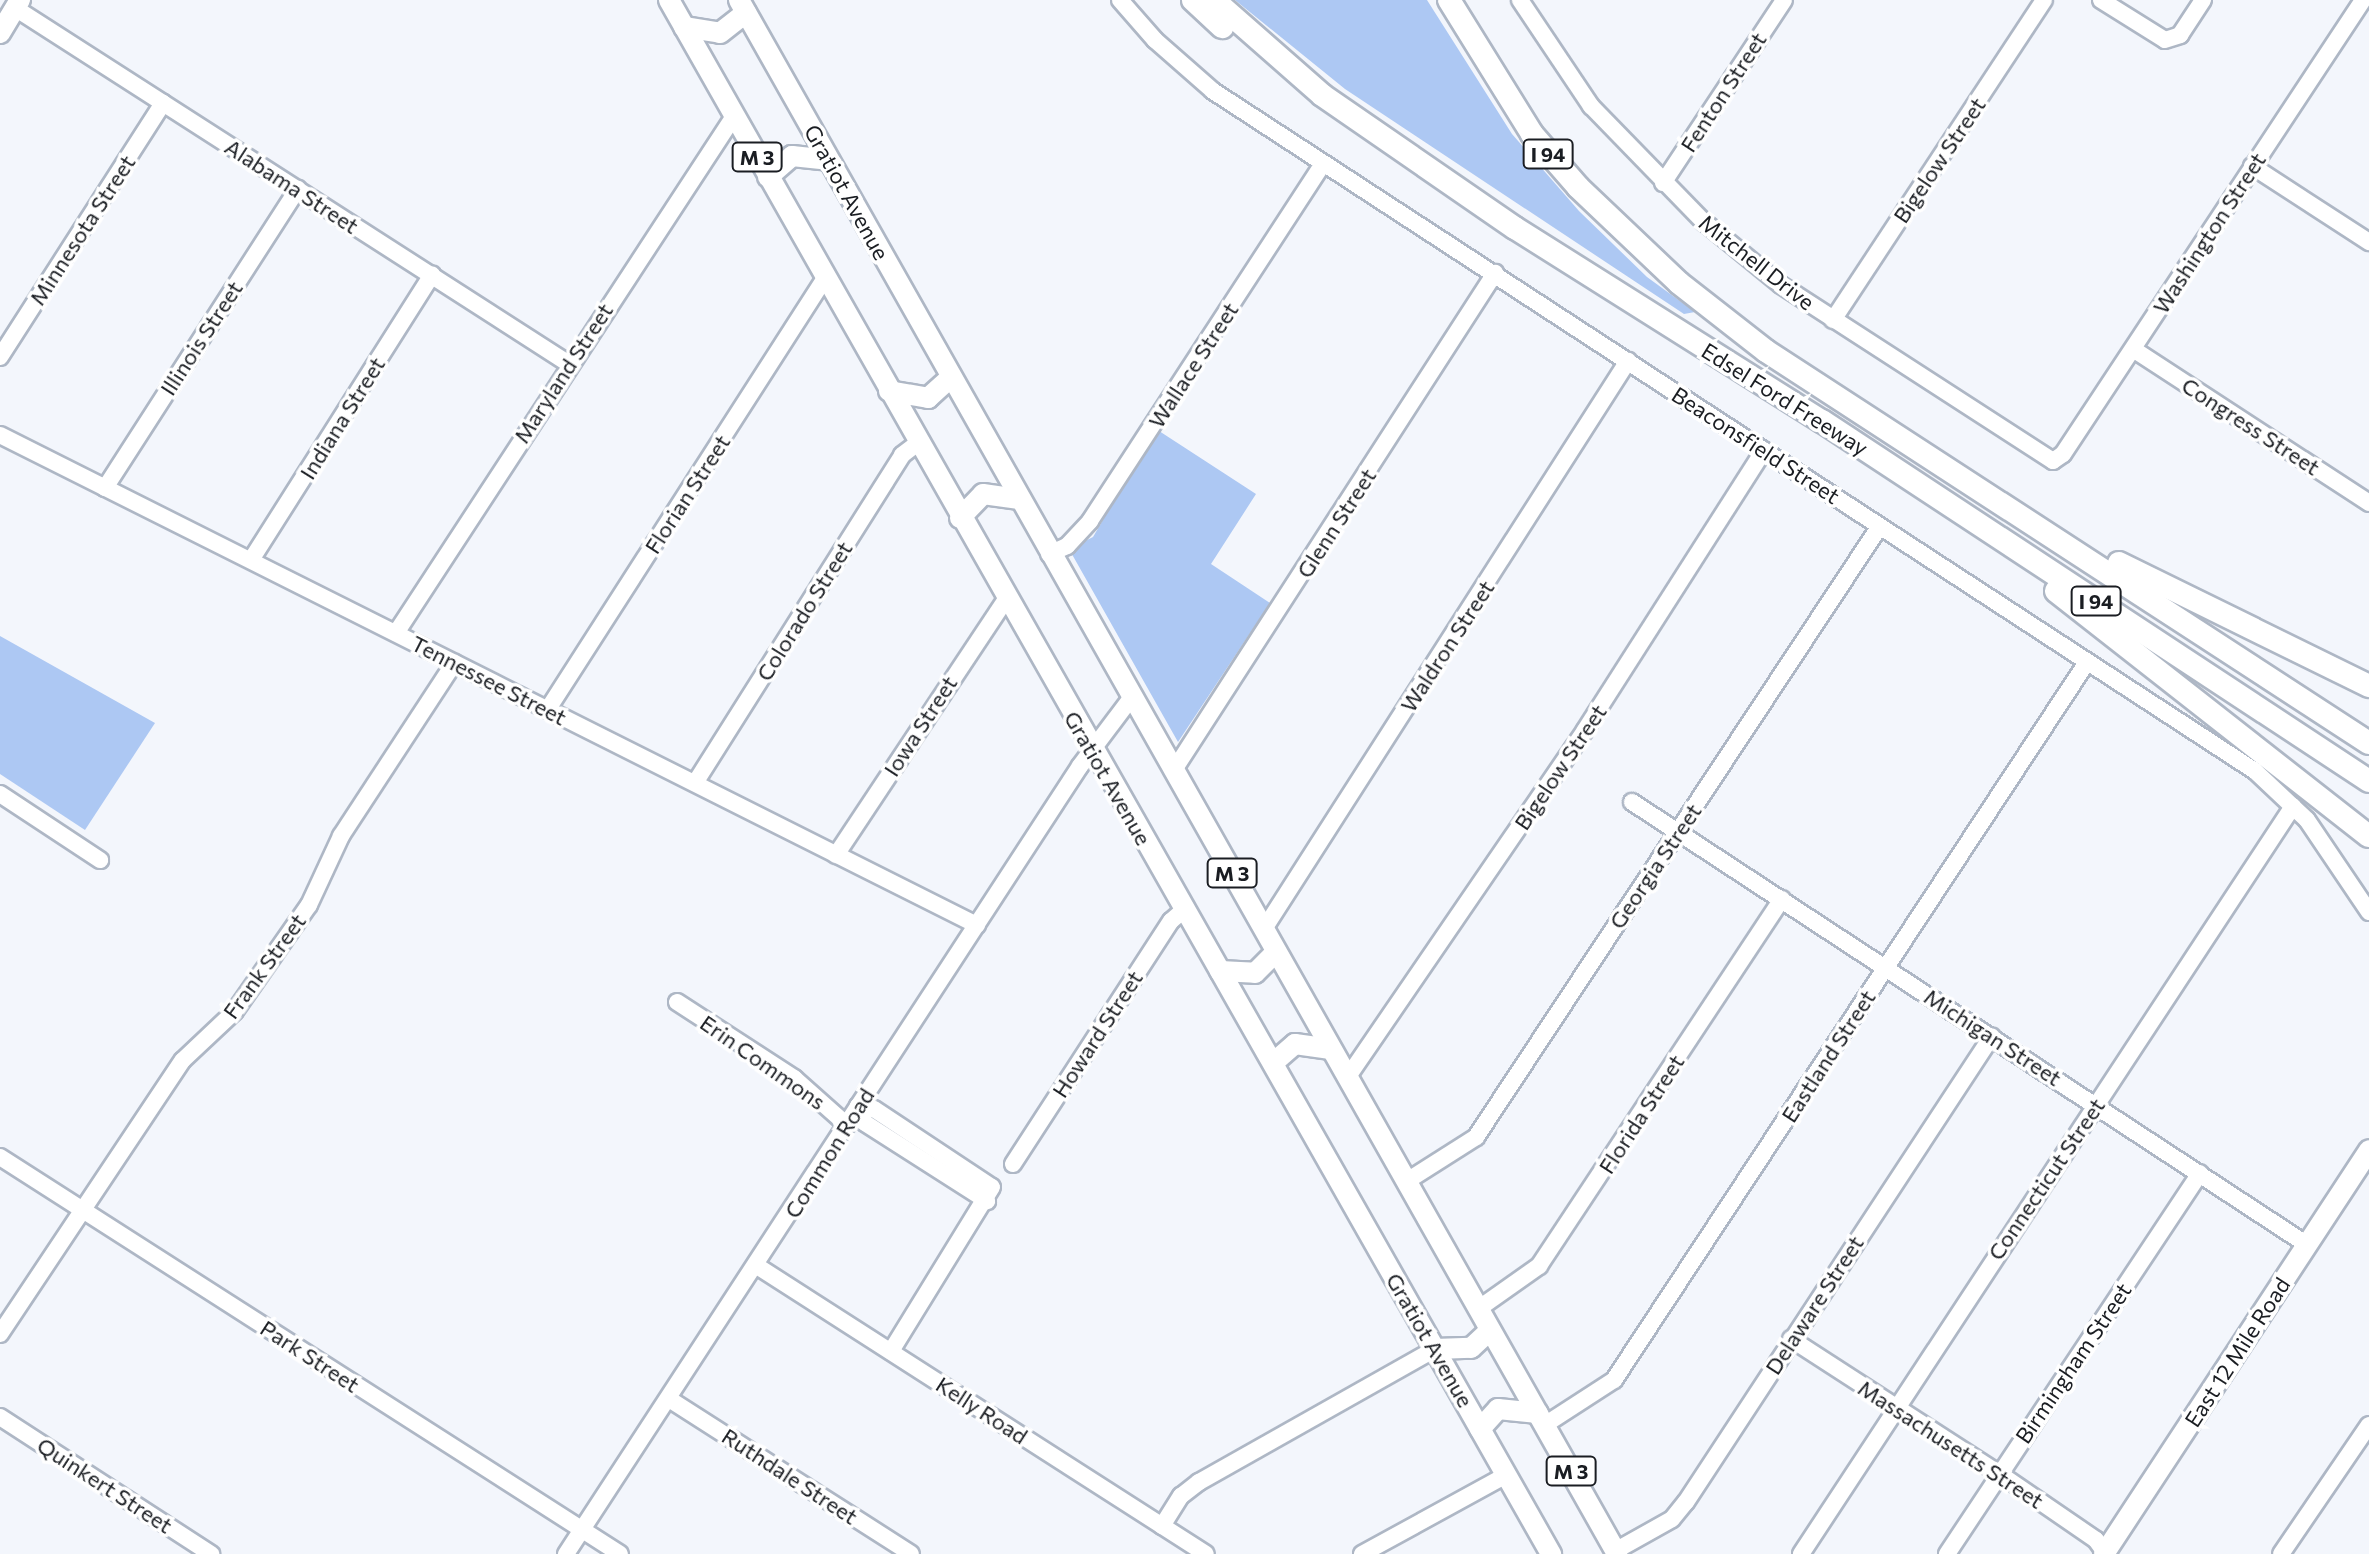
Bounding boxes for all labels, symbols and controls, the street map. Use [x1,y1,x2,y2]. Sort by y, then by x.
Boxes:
street label: Fenton Street [1675,27,1771,157]
street label: Bigelow Street [1887,92,1991,228]
street label: Gratiot Avenue [799,120,895,264]
street label: Alabama Street [220,133,364,239]
road number: I 94 [1522,138,1574,170]
road number: M 3 [731,141,783,173]
street label: Washington Street [2147,148,2271,318]
street label: Minnesota Street [24,150,140,310]
street label: Mitchell Drive [1694,209,1820,315]
street label: Illinois Street [154,276,248,400]
street label: Wallace Street [1143,297,1243,433]
street label: Maryland Street [508,298,618,448]
street label: Edsel Ford Freeway [1697,337,1873,461]
street label: Indiana Street [294,352,390,484]
street label: Congress Street [2177,372,2325,480]
street label: Beaconsfield Street [1667,381,1845,509]
street label: Florian Street [639,430,735,558]
street label: Glenn Street [1291,463,1381,583]
street label: Colorado Street [751,536,857,686]
street label: Waldron Street [1395,575,1499,717]
road number: I 94 [2070,585,2122,617]
street label: Tennessee Street [407,630,571,730]
street label: Iowa Street [878,671,962,781]
street label: Bigelow Street [1508,699,1612,835]
street label: Gratiot Avenue [1059,706,1157,850]
street label: Georgia Street [1603,798,1707,934]
road number: M 3 [1206,857,1258,889]
street label: Frank Street [217,908,311,1024]
street label: Howard Street [1046,966,1148,1102]
street label: Michigan Street [1920,983,2066,1091]
street label: Eastland Street [1775,985,1881,1127]
street label: Erin Commons [695,1009,831,1115]
street label: Florida Street [1593,1050,1689,1178]
street label: Common Road [779,1083,879,1223]
street label: Connecticut Street [1982,1093,2110,1265]
street label: Delaware Street [1759,1231,1869,1379]
street label: Gratiot Avenue [1381,1268,1479,1412]
street label: East 12 Mile Road [2179,1272,2295,1432]
street label: Birmingham Street [2010,1278,2136,1448]
street label: Park Street [256,1314,364,1398]
street label: Kelly Road [931,1371,1033,1449]
street label: Massachusetts Street [1853,1374,2049,1514]
street label: Ruthdale Street [717,1422,863,1530]
street label: Quinkert Street [32,1432,178,1538]
road number: M 3 [1545,1455,1597,1487]

